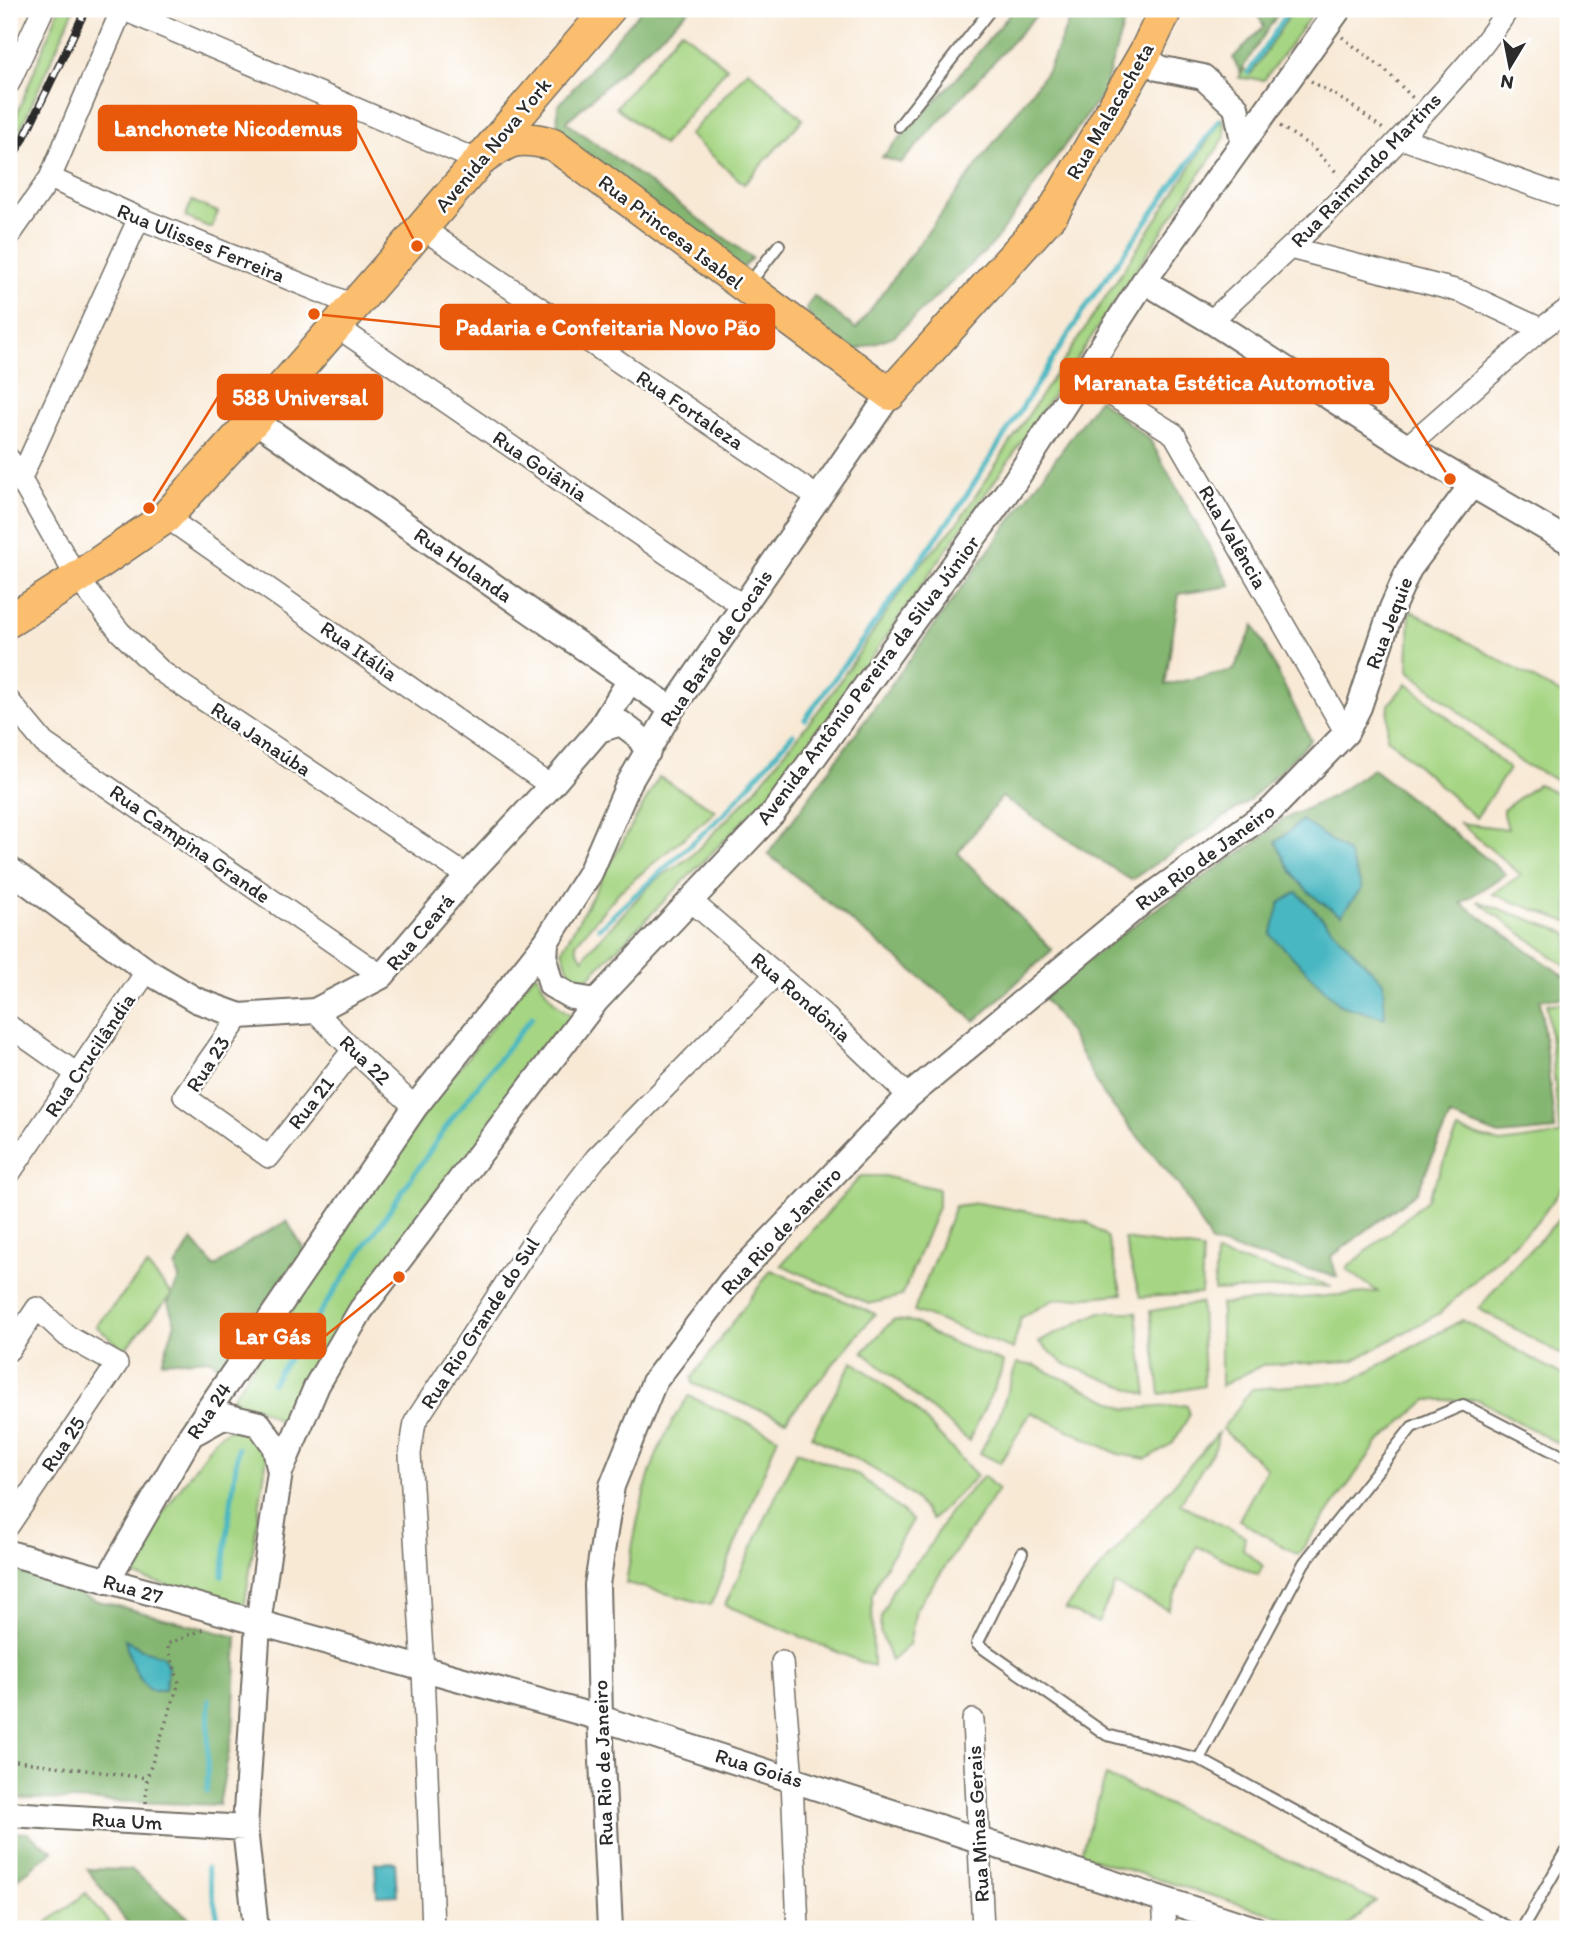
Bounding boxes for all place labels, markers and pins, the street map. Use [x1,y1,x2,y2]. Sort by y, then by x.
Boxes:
callout: Lanchonete Nicodemus [99,106,356,150]
callout: Padaria e Confeitaria Novo Pão [441,305,774,349]
callout: Maranata Estética Automotiva [1061,359,1388,403]
callout: 588 Universal [218,375,382,419]
callout: Lar Gás [221,1314,325,1358]

